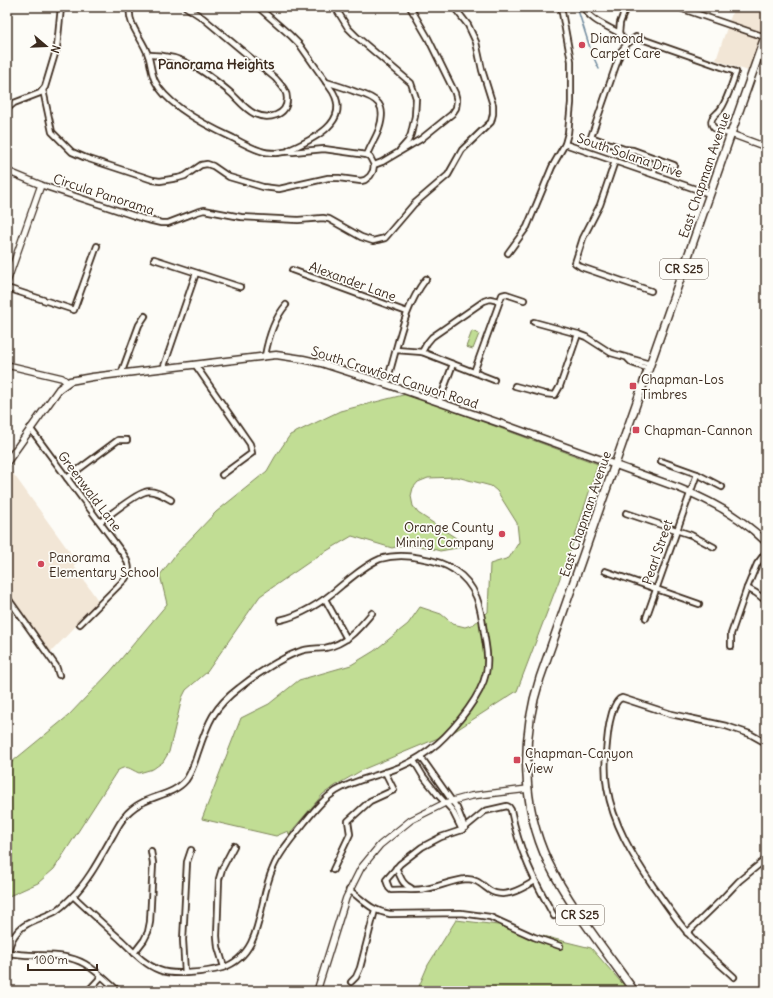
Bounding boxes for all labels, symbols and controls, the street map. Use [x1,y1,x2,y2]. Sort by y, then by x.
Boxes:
north arrow [26,26,66,66]
place label: Diamond Carpet Care [590,30,661,62]
marker: Diamond Carpet Care [577,40,587,50]
text: N [48,43,63,55]
district label: Panorama Heights [158,55,275,73]
street label: East Chapman Avenue [675,110,734,240]
street label: South Solana Drive [575,129,685,182]
street label: Circula Panorama [51,170,157,219]
street label: Alexander Lane [307,258,399,305]
road number: CR S25 [660,259,708,279]
street label: South Crawford Canyon Road [309,342,481,413]
place label: Chapman-Los Timbres [641,371,724,403]
marker: Chapman-Los Timbres [628,381,638,391]
place label: Chapman-Cannon [644,422,753,439]
marker: Chapman-Cannon [631,425,641,435]
street label: Greenwald Lane [54,448,125,535]
street label: East Chapman Avenue [556,449,615,579]
street label: Pearl Street [638,517,677,587]
place label: Orange County Mining Company [395,519,494,551]
marker: Orange County Mining Company [497,529,507,539]
place label: Panorama Elementary School [49,549,159,581]
marker: Panorama Elementary School [36,559,46,569]
place label: Chapman-Canyon View [525,745,634,777]
marker: Chapman-Canyon View [512,755,522,765]
road number: CR S25 [556,905,604,925]
scale bar [28,946,97,972]
text: 100 m [34,952,68,967]

